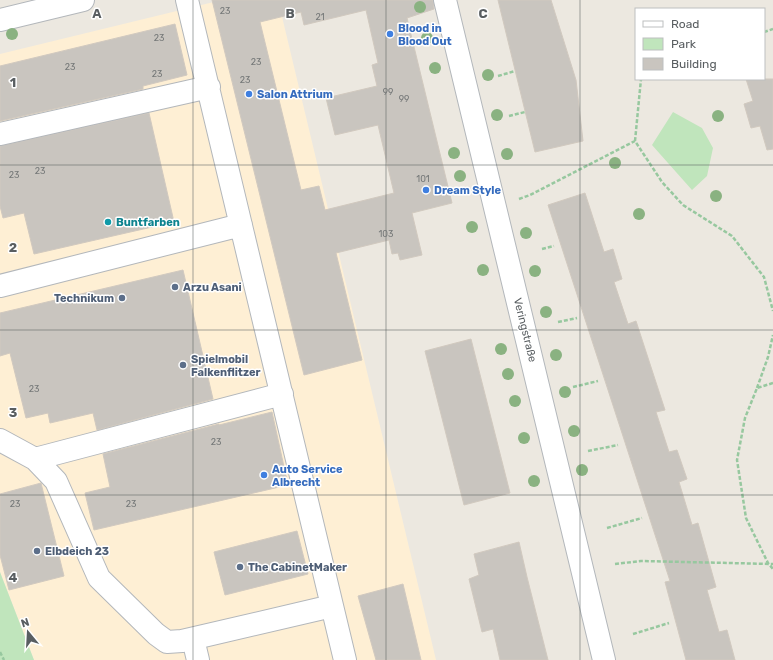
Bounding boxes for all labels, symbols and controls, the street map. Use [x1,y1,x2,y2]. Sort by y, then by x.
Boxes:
text: A [92,6,102,21]
house number: 23 [220,6,230,16]
text: B [285,6,295,21]
text: C [478,6,488,21]
legend [635,8,765,80]
house number: 21 [315,12,325,22]
text: Road [671,17,699,31]
place label: Blood in Blood Out [398,22,452,48]
marker: Blood in Blood Out [385,29,395,39]
house number: 23 [154,33,164,43]
text: Park [671,37,697,51]
house number: 23 [251,57,261,67]
text: Building [671,57,717,71]
house number: 23 [65,62,75,72]
house number: 23 [152,69,162,79]
text: 1 [10,75,16,90]
house number: 23 [240,75,250,85]
house number: 99 [383,87,393,97]
place label: Salon Attrium [257,88,333,101]
marker: Salon Attrium [244,89,254,99]
house number: 99 [399,94,409,104]
house number: 23 [35,166,45,176]
house number: 23 [9,170,19,180]
house number: 101 [416,174,430,184]
place label: Dream Style [434,184,501,197]
marker: Dream Style [421,185,431,195]
place label: Buntfarben [116,216,180,229]
marker: Buntfarben [103,217,113,227]
house number: 103 [379,229,393,239]
text: 2 [9,240,17,255]
place label: Arzu Asani [183,281,242,294]
marker: Arzu Asani [170,282,180,292]
place label: Technikum [54,292,114,305]
marker: Technikum [117,293,127,303]
street label: Veringstraße [511,297,539,363]
place label: Spielmobil Falkenflitzer [191,353,261,379]
marker: Spielmobil Falkenflitzer [178,360,188,370]
house number: 23 [29,384,39,394]
text: 3 [9,405,18,420]
house number: 23 [211,437,221,447]
place label: Auto Service Albrecht [272,463,343,489]
marker: Auto Service Albrecht [259,470,269,480]
house number: 23 [10,499,20,509]
house number: 23 [126,499,136,509]
place label: Elbdeich 23 [45,545,109,558]
marker: Elbdeich 23 [32,546,42,556]
place label: The CabinetMaker [248,561,347,574]
marker: The CabinetMaker [235,562,245,572]
text: 4 [9,570,18,585]
north arrow [8,612,48,652]
text: N [19,616,31,630]

